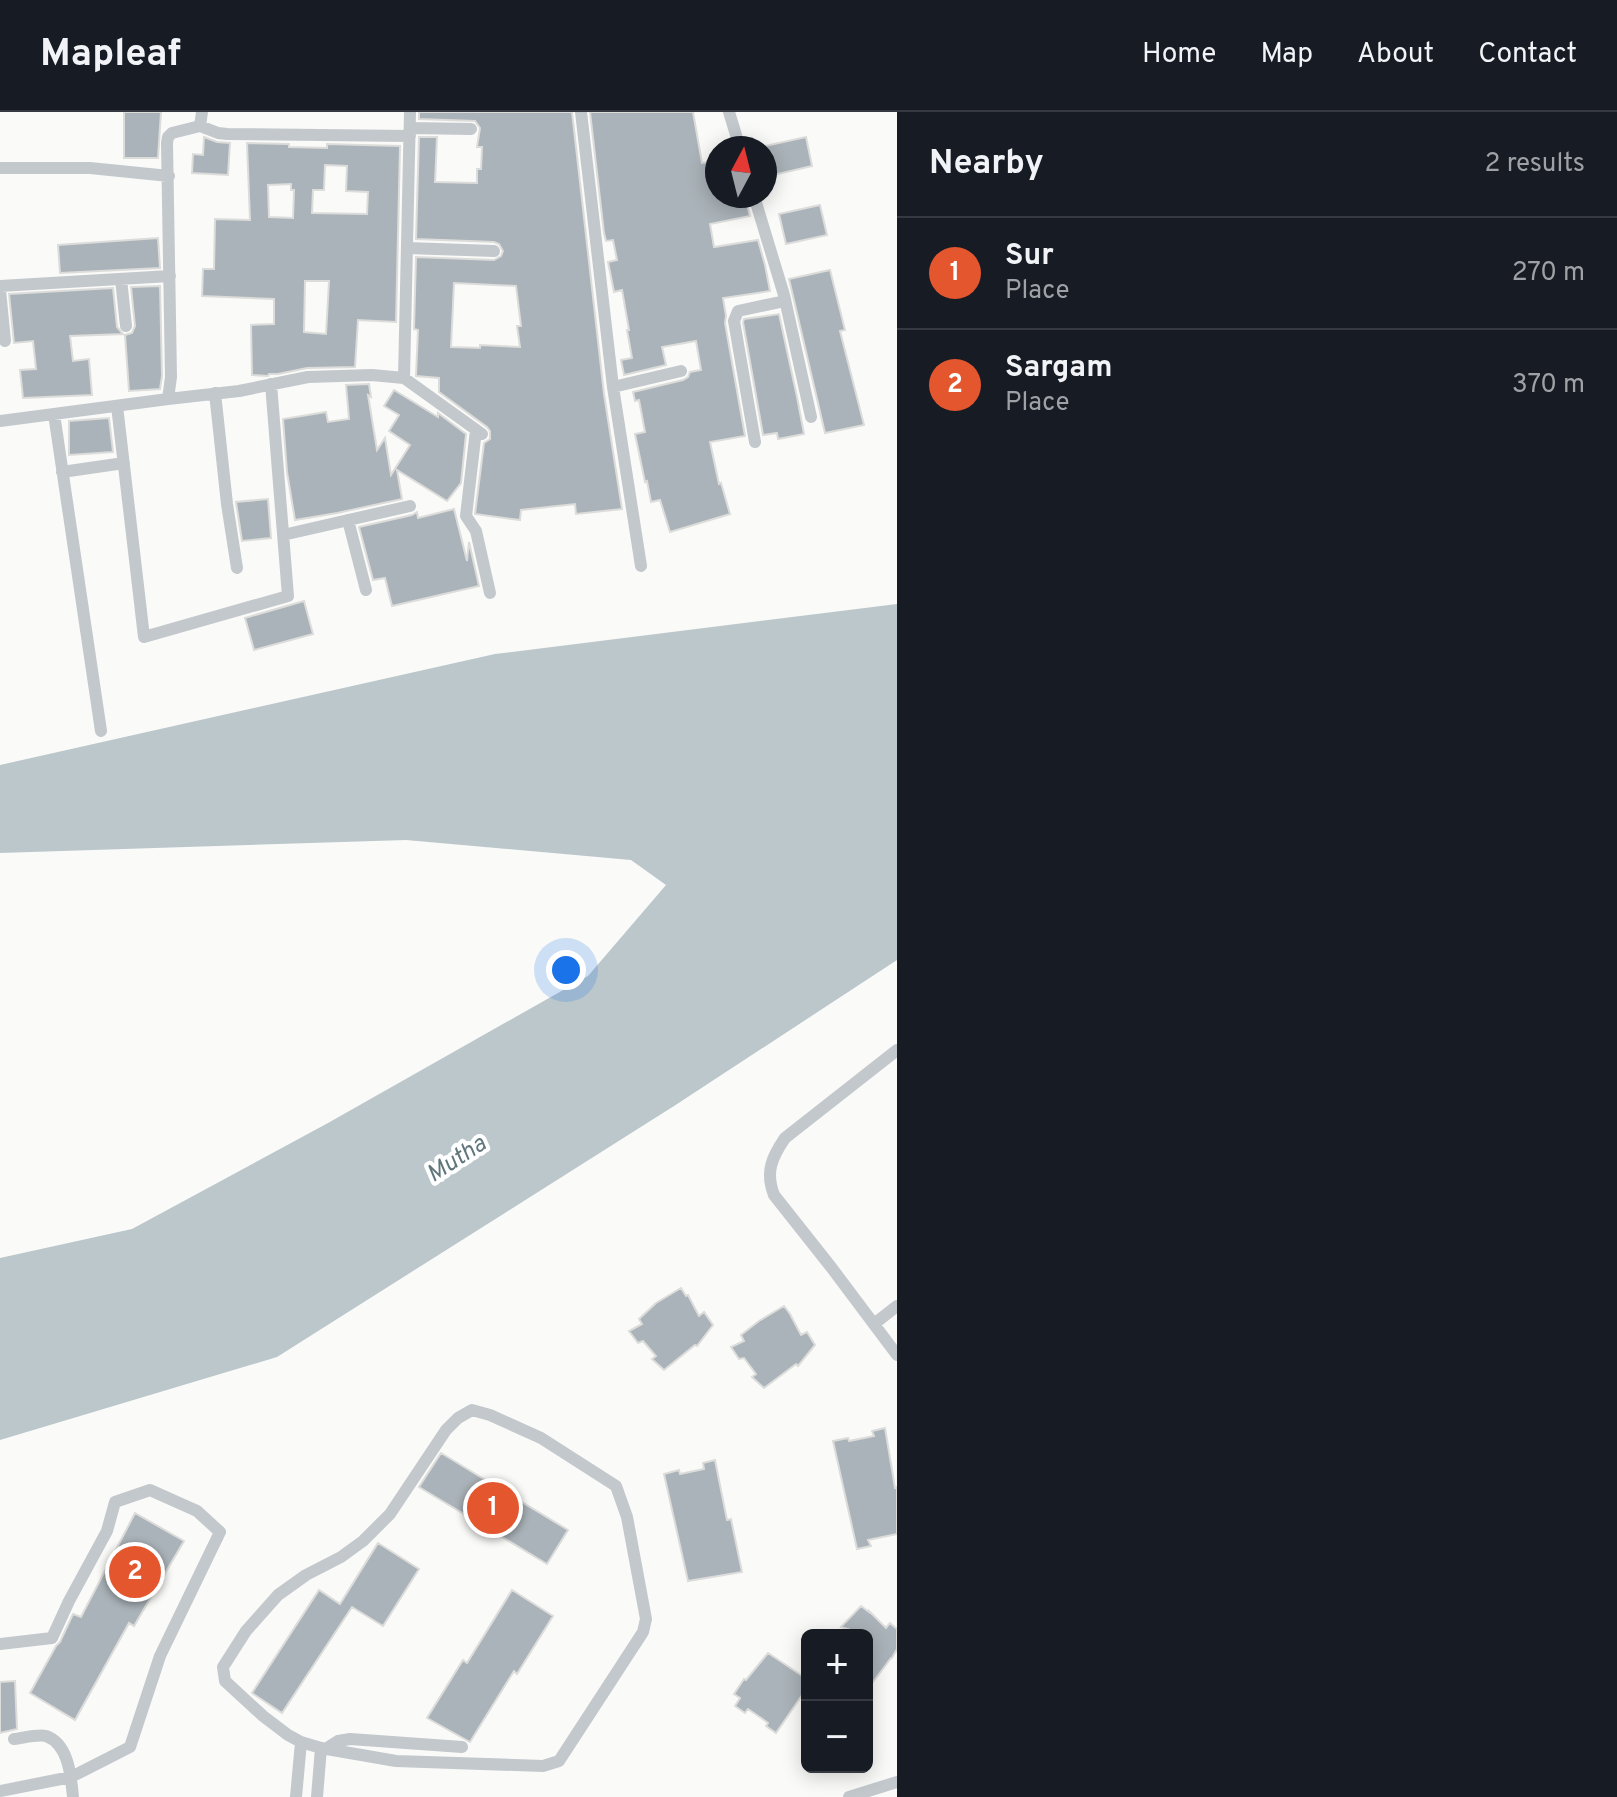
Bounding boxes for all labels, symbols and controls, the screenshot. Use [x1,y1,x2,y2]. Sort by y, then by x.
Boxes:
text: Mapleaf [40,31,181,80]
text: Home [1142,37,1216,73]
text: Map [1260,37,1313,73]
text: About [1357,37,1434,73]
text: Contact [1478,37,1577,73]
north arrow [705,136,777,208]
text: Nearby [929,143,1044,186]
text: 2 results [1485,148,1585,181]
text: Sur [1005,238,1054,275]
text: 1 [950,257,960,290]
text: 270 m [1512,257,1585,290]
text: Place [1005,275,1069,308]
text: Sargam [1005,350,1113,387]
text: 2 [947,369,963,402]
text: 370 m [1512,369,1585,402]
text: Place [1005,387,1069,420]
your location [546,950,586,990]
water label: Mutha [422,1129,493,1190]
pin: 1 [467,1478,519,1538]
pin: 2 [109,1542,161,1602]
map controls [801,1629,873,1773]
button: + [801,1629,873,1701]
button: − [801,1701,873,1773]

